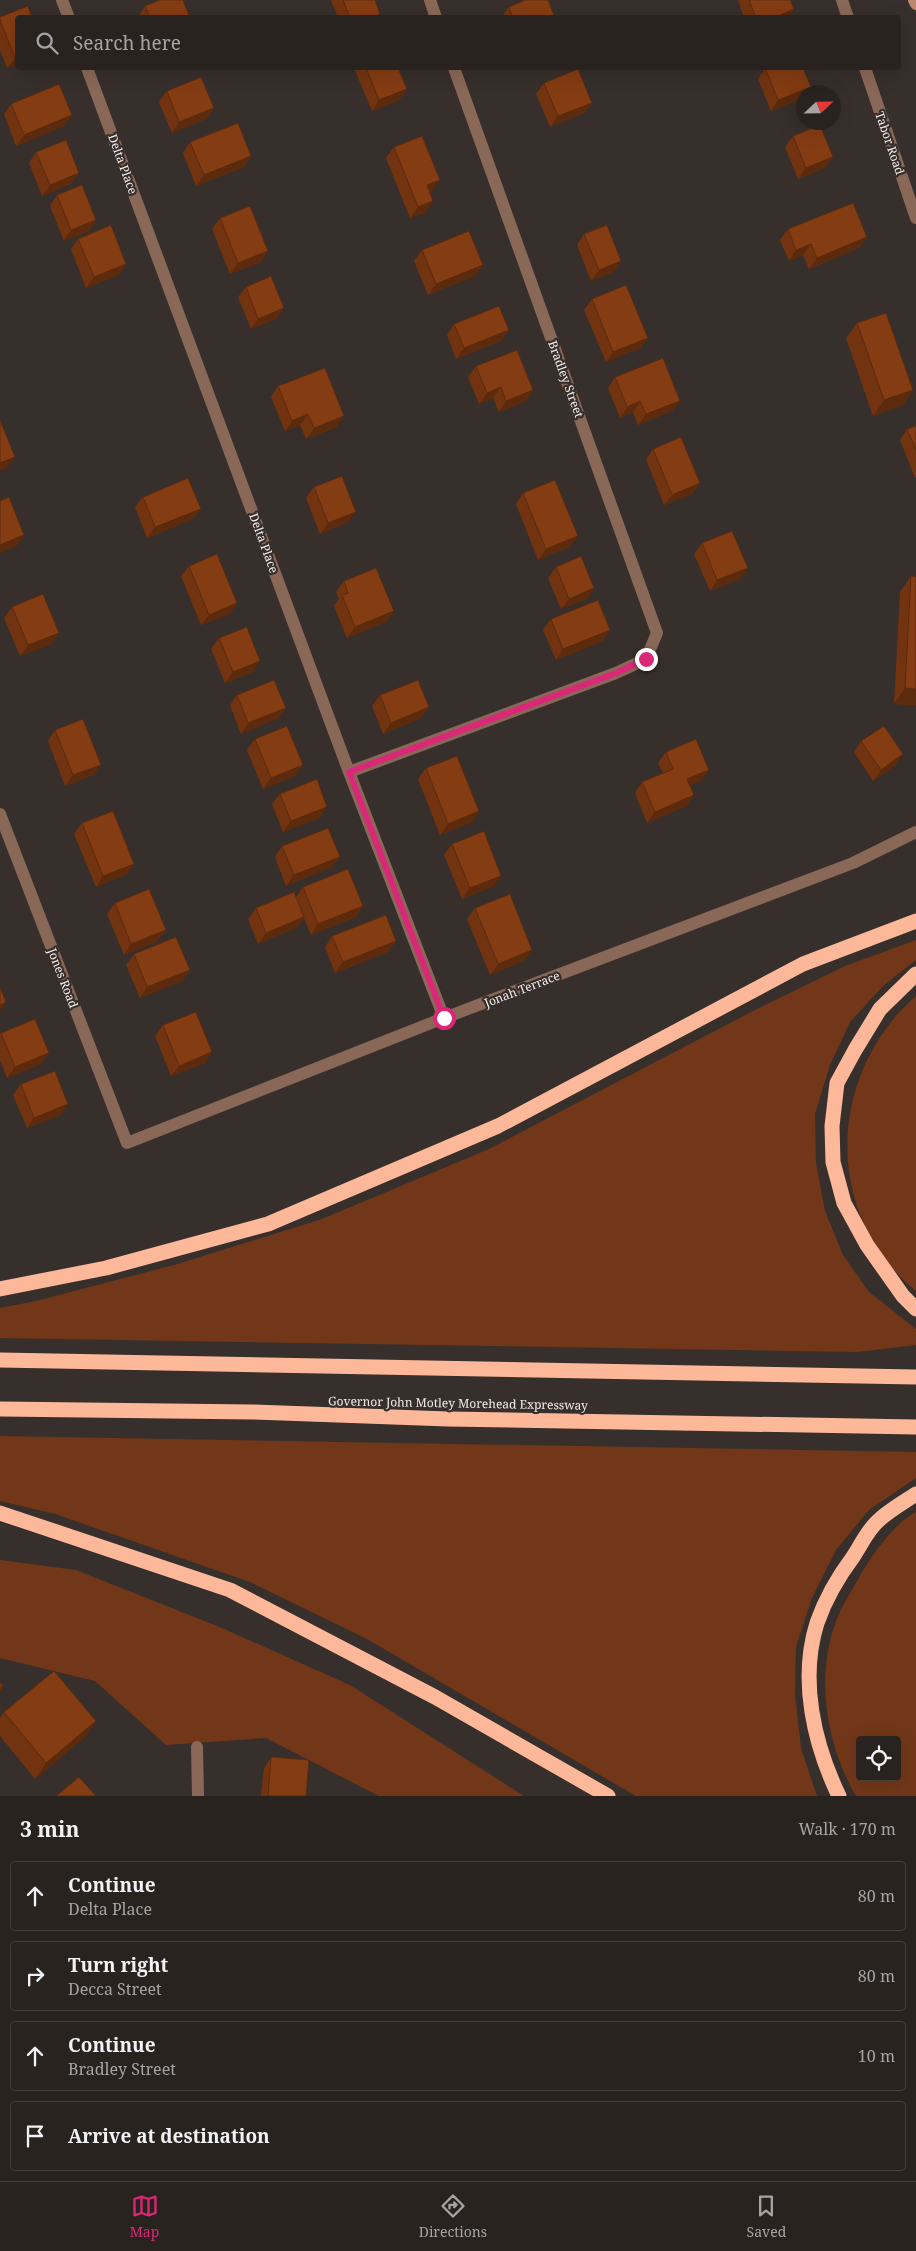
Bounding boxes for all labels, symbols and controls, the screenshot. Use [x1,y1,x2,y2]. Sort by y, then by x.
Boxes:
search box [15,15,901,70]
icon: search [33,29,61,57]
text: Search here [73,30,181,56]
north arrow [796,85,841,130]
street label: Tabor Road [871,109,909,177]
street label: Delta Place [104,131,142,197]
street label: Bradley Street [544,338,588,420]
street label: Delta Place [245,510,283,576]
route end [635,648,658,671]
street label: Jones Road [43,945,82,1011]
street label: Jonah Terrace [481,967,562,1012]
route start [433,1007,456,1030]
street label: Governor John Motley Morehead Expressway [328,1392,588,1414]
map controls [856,1736,901,1781]
button: locate [856,1736,901,1781]
text: 3 min [20,1815,79,1843]
text: Walk · 170 m [799,1818,896,1840]
text: Continue [68,1872,156,1898]
icon: ahead [21,1882,49,1910]
text: 80 m [858,1885,895,1907]
text: Delta Place [68,1898,152,1920]
text: Turn right [68,1952,168,1978]
icon: right [21,1962,49,1990]
text: 80 m [858,1965,895,1987]
text: Decca Street [68,1978,162,2000]
text: Continue [68,2032,156,2058]
icon: ahead [21,2042,49,2070]
text: 10 m [858,2045,895,2067]
text: Bradley Street [68,2058,176,2080]
icon: arrive [21,2122,49,2150]
text: Arrive at destination [68,2123,270,2149]
tab: Map [130,2192,159,2241]
tab: Directions [419,2192,487,2241]
tab: Saved [747,2192,786,2241]

